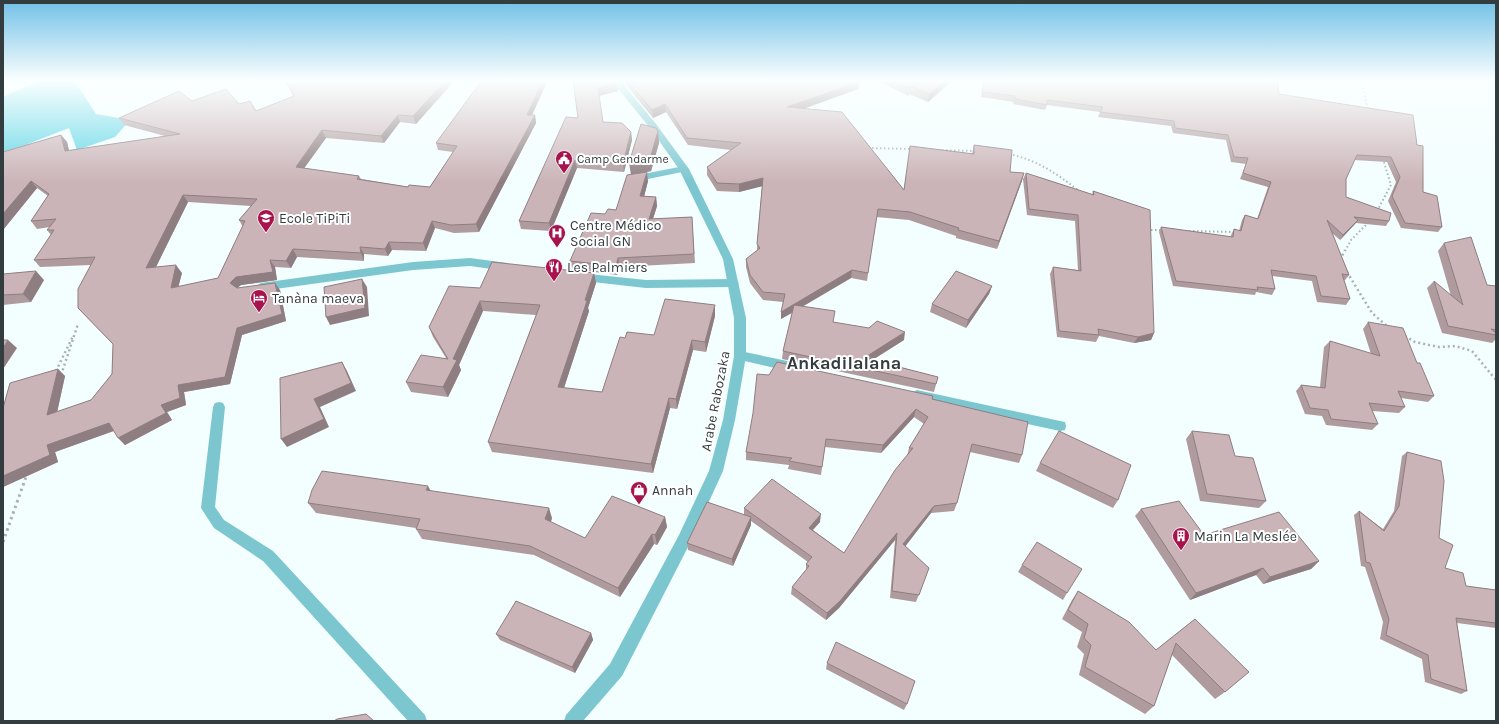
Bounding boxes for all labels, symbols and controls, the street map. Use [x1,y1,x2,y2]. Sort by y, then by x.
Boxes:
public building icon: Camp Gendarme [554,149,574,174]
place label: Camp Gendarme [577,152,669,166]
school or university icon: Ecole TiPiTi [256,208,276,233]
place label: Ecole TiPiTi [279,210,350,227]
place label: Centre Médico Social GN [570,217,661,250]
hospital icon: Centre Médico Social GN [547,223,567,248]
restaurant icon: Les Palmiers [544,257,564,282]
place label: Les Palmiers [567,259,648,276]
hotel icon: Tanàna maeva [249,288,269,313]
place label: Tanàna maeva [272,290,364,307]
street label: Arabe Rabozaka [697,350,734,453]
district label: Ankadilalana [787,352,901,374]
shop icon: Annah [629,480,649,505]
place label: Annah [652,482,693,499]
building icon: Marin La Meslée [1171,526,1191,551]
place label: Marin La Meslée [1194,528,1297,545]

